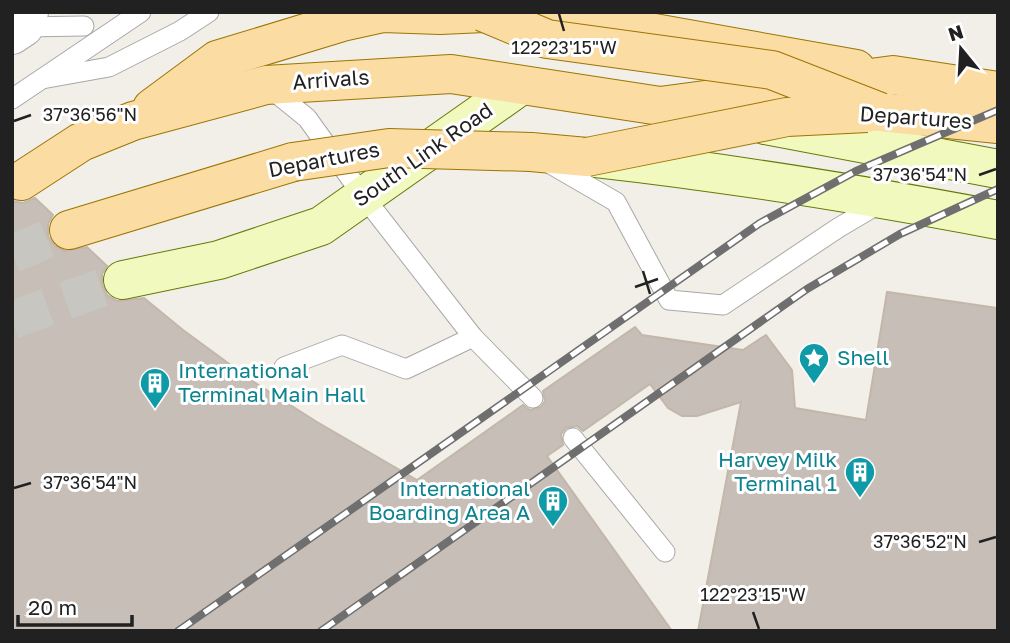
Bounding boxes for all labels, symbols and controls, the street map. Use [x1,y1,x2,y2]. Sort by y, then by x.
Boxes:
north arrow [926,14,996,84]
text: N [945,19,966,46]
text: 122°23'15"W [511,36,617,58]
street label: Arrivals [292,63,370,95]
street label: South Link Road [348,96,497,212]
street label: Departures [859,100,973,134]
text: 37°36'56"N [43,103,137,125]
street label: Departures [266,136,382,183]
text: 37°36'54"N [873,163,967,185]
place icon: Shell [797,341,831,385]
place label: Shell [837,344,889,370]
place label: International Terminal Main Hall [178,357,365,407]
building icon: International Terminal Main Hall [138,366,172,410]
place label: Harvey Milk Terminal 1 [718,446,837,496]
building icon: Harvey Milk Terminal 1 [843,455,877,499]
text: 37°36'54"N [43,471,137,493]
place label: International Boarding Area A [368,475,530,525]
building icon: International Boarding Area A [536,484,570,528]
text: 37°36'52"N [873,530,967,552]
text: 122°23'15"W [700,583,806,605]
scale bar [18,584,131,628]
text: 20 m [28,594,77,620]

